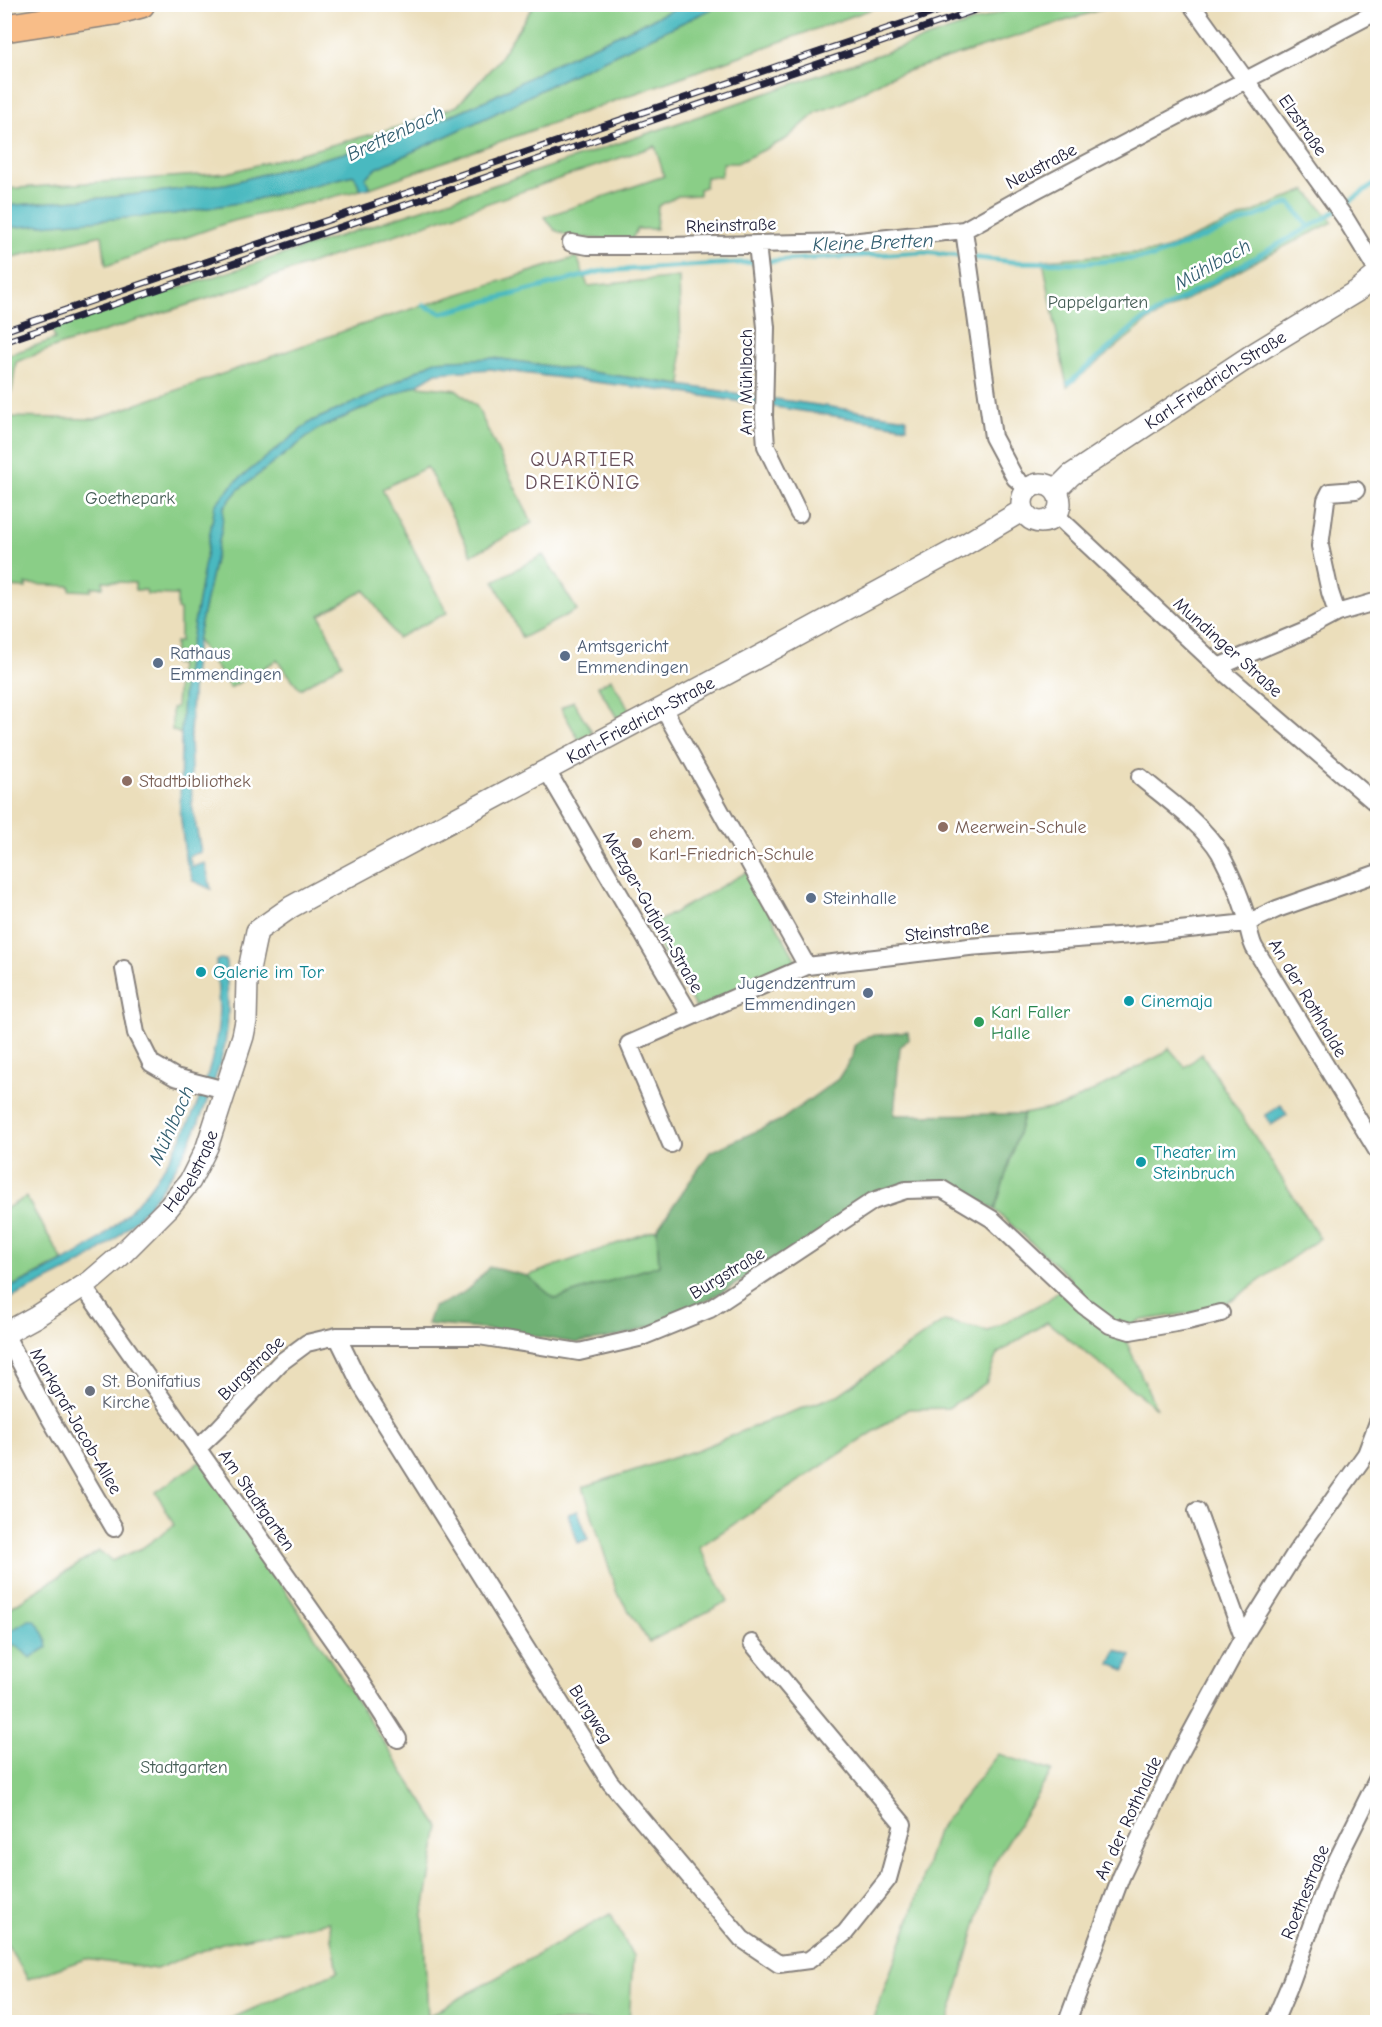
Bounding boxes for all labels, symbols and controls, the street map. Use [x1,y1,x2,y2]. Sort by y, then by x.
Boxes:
street label: Elzstraße [1274,91,1331,160]
water label: Brettenbach [343,101,448,166]
street label: Neustraße [1002,139,1080,194]
street label: Rheinstraße [685,213,777,238]
water label: Kleine Bretten [812,229,934,256]
water label: Mühlbach [1169,234,1255,295]
park label: Pappelgarten [1048,292,1148,313]
street label: Karl-Friedrich-Straße [1141,327,1290,434]
street label: Am Mühlbach [736,329,757,435]
district label: QUARTIER DREIKÖNIG [525,448,641,494]
park label: Goethepark [85,488,175,509]
street label: Mundinger Straße [1169,593,1286,702]
place label: Amtsgericht Emmendingen [577,636,689,678]
place label: Rathaus Emmendingen [170,643,282,685]
marker: Amtsgericht Emmendingen [558,649,572,663]
marker: Rathaus Emmendingen [151,656,165,670]
street label: Karl-Friedrich-Straße [563,672,718,768]
place label: Stadtbibliothek [139,771,251,792]
marker: Stadtbibliothek [120,774,134,788]
place label: Meerwein-Schule [955,817,1086,838]
marker: Meerwein-Schule [936,820,950,834]
place label: ehem. Karl-Friedrich-Schule [649,823,814,865]
street label: Metzger-Gutjahr-Straße [598,828,707,997]
marker: ehem. Karl-Friedrich-Schule [630,836,644,850]
place label: Steinhalle [823,888,896,909]
marker: Steinhalle [804,891,818,905]
street label: Steinstraße [904,917,990,946]
street label: An der Rothhalde [1264,935,1351,1061]
place label: Galerie im Tor [213,962,325,983]
marker: Galerie im Tor [194,965,208,979]
place label: Jugendzentrum Emmendingen [738,973,856,1015]
marker: Jugendzentrum Emmendingen [861,986,875,1000]
place label: Cinemaja [1141,991,1213,1012]
marker: Cinemaja [1122,994,1136,1008]
place label: Karl Faller Halle [991,1002,1071,1044]
marker: Karl Faller Halle [972,1015,986,1029]
water label: Mühlbach [143,1082,199,1169]
street label: Hebelstraße [159,1128,223,1217]
place label: Theater im Steinbruch [1153,1142,1236,1184]
marker: Theater im Steinbruch [1134,1155,1148,1169]
street label: Burgstraße [686,1243,769,1304]
street label: Burgstraße [214,1332,289,1405]
street label: Markgraf-Jacob-Allee [25,1344,126,1498]
place label: St. Bonifatius Kirche [102,1371,200,1413]
marker: St. Bonifatius Kirche [83,1384,97,1398]
street label: Am Stadtgarten [214,1446,299,1555]
street label: Burgweg [564,1681,617,1748]
street label: An der Rothhalde [1091,1753,1166,1883]
park label: Stadtgarten [140,1757,228,1778]
street label: Roethestraße [1277,1842,1334,1943]

